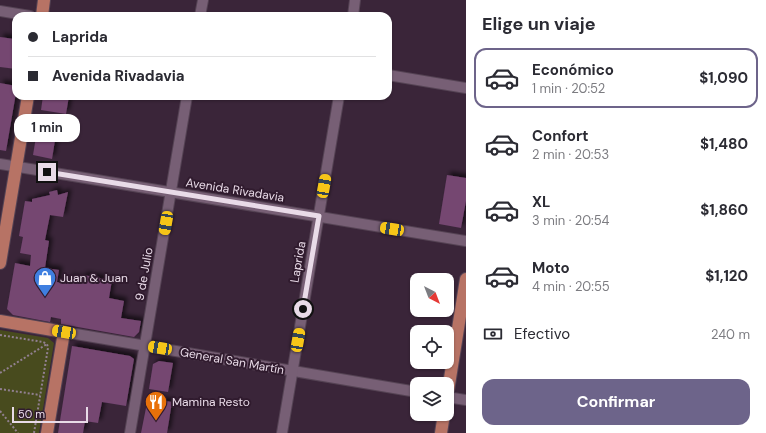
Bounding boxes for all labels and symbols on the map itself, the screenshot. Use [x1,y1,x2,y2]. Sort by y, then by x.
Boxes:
callout: 1 min [14,114,80,142]
route end [38,163,56,181]
car [316,173,332,199]
street label: Avenida Rivadavia [185,174,285,206]
car [158,210,174,236]
car [379,221,405,237]
street label: Laprida [286,240,310,284]
street label: 9 de Julio [131,246,157,302]
shop icon: Juan & Juan [32,265,58,298]
place label: Juan & Juan [60,270,128,286]
north arrow [410,273,454,317]
route start [294,300,312,318]
car [51,324,77,340]
car [290,327,306,353]
car [147,340,173,356]
street label: General San Martín [179,344,285,378]
restaurant icon: Mamina Resto [143,389,169,422]
place label: Mamina Resto [172,394,250,410]
scale bar [12,405,88,424]

